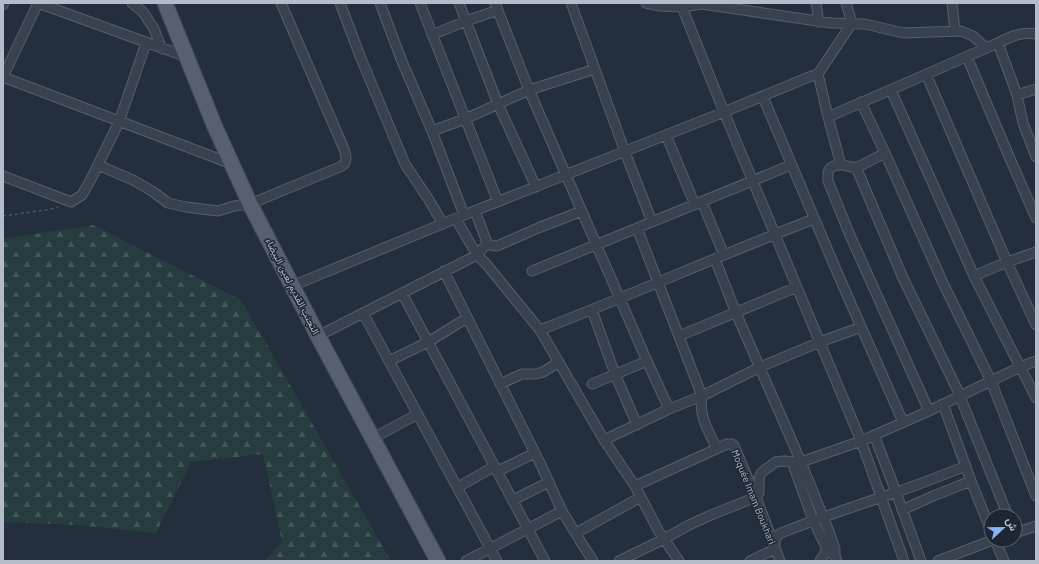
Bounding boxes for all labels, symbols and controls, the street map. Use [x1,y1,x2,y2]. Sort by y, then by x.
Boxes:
street label: التجنب القديم لعين البيضاء [263,236,323,337]
street label: Moquée Imam Boukhari [729,448,779,546]
north arrow [983,508,1023,548]
text: ش [1003,516,1021,533]

